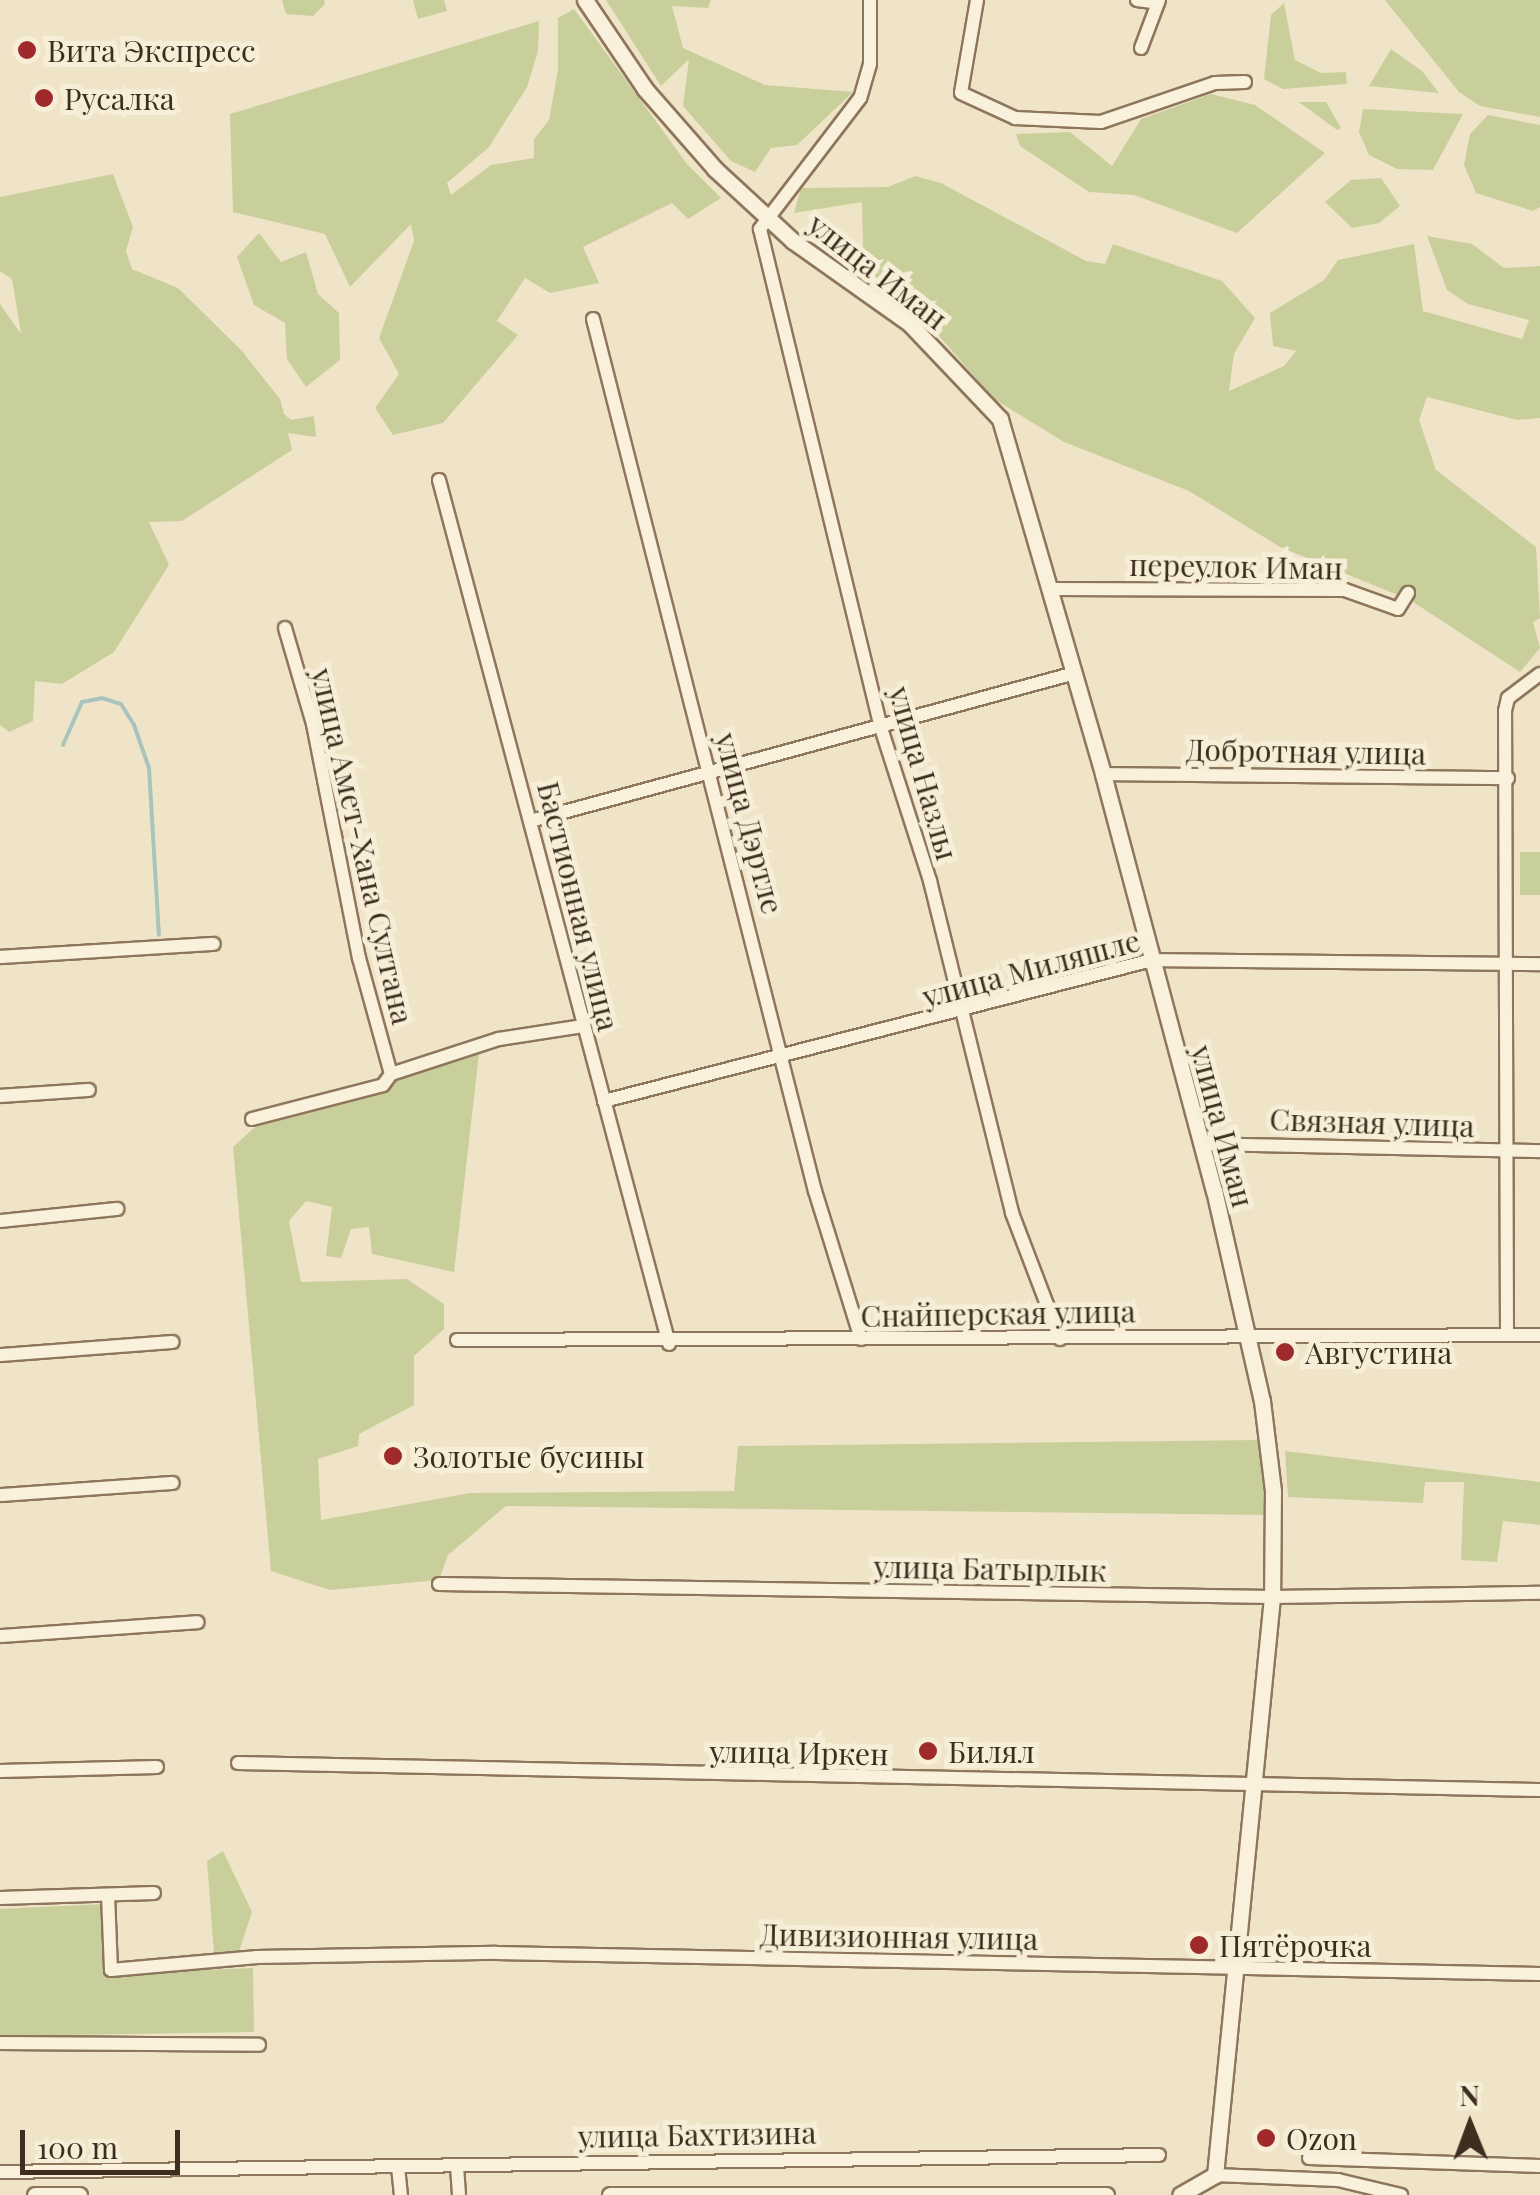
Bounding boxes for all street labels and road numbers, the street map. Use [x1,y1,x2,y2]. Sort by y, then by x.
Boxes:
street label: улица Иман [801,206,955,336]
street label: переулок Иман [1129,546,1343,586]
street label: улица Амет-Хана Султана [304,664,422,1028]
street label: улица Назлы [882,682,966,864]
street label: улица Дэртле [709,729,791,917]
street label: Добротная улица [1186,731,1426,771]
street label: Бастионная улица [531,778,627,1034]
street label: улица Миляшле [918,922,1144,1014]
street label: улица Иман [1184,1041,1262,1211]
street label: Связная улица [1269,1100,1475,1144]
street label: Снайперская улица [860,1293,1136,1333]
street label: улица Батырлык [873,1548,1107,1588]
street label: улица Иркен [709,1732,889,1772]
street label: Дивизионная улица [760,1916,1038,1956]
street label: улица Бахтизина [578,2114,816,2154]

